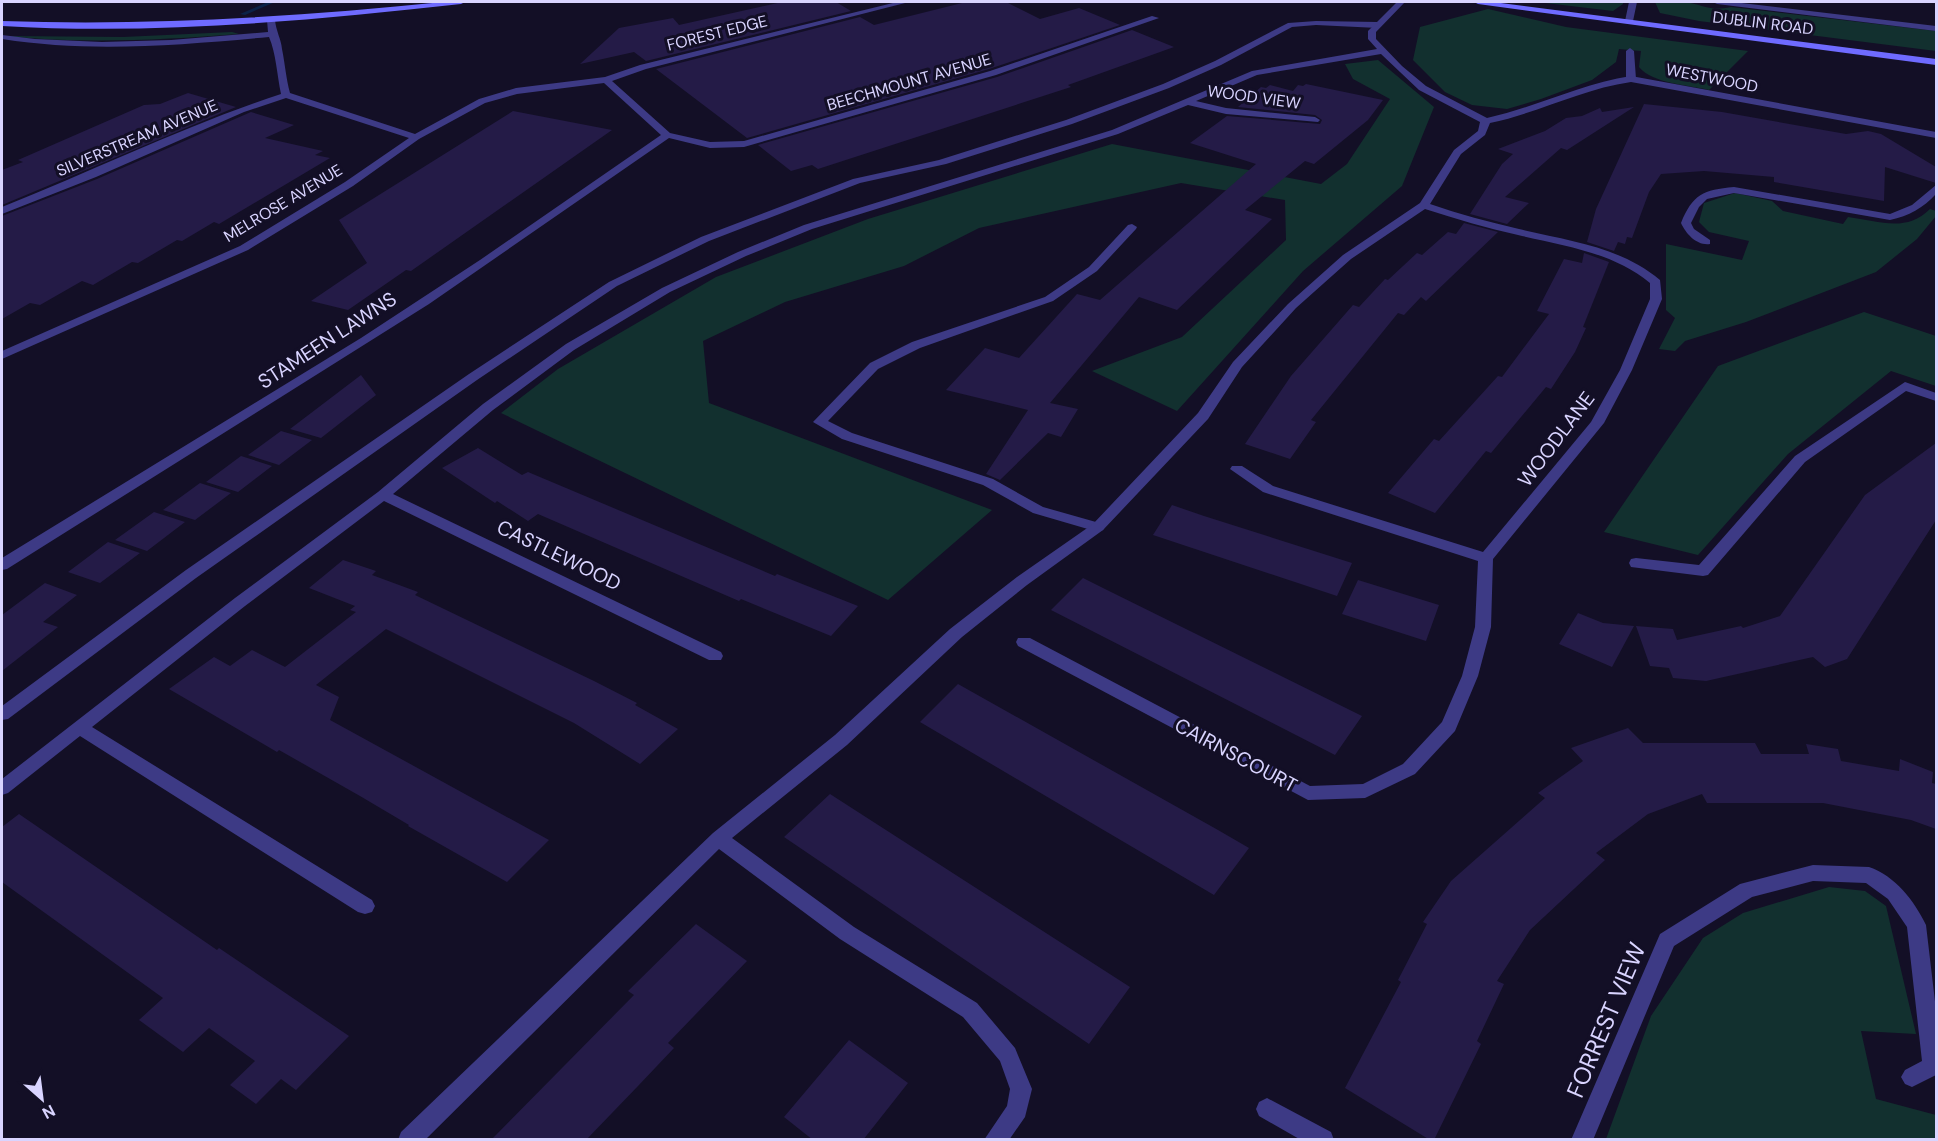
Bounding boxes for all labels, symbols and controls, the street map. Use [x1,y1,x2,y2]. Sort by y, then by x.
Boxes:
street label: DUBLIN ROAD [1711,6,1815,40]
street label: FOREST EDGE [665,10,769,56]
street label: BEECHMOUNT AVENUE [824,48,994,116]
street label: WESTWOOD [1664,59,1760,97]
street label: WOOD VIEW [1206,80,1303,114]
street label: SILVERSTREAM AVENUE [53,95,221,181]
street label: MELROSE AVENUE [220,159,346,247]
street label: STAMEEN LAWNS [253,286,401,394]
street label: WOODLANE [1512,386,1600,492]
street label: CASTLEWOOD [493,514,625,596]
street label: CAIRNSCOURT [1170,712,1302,798]
street label: FORREST VIEW [1559,938,1653,1102]
north arrow [12,1069,72,1129]
text: N [39,1100,59,1124]

